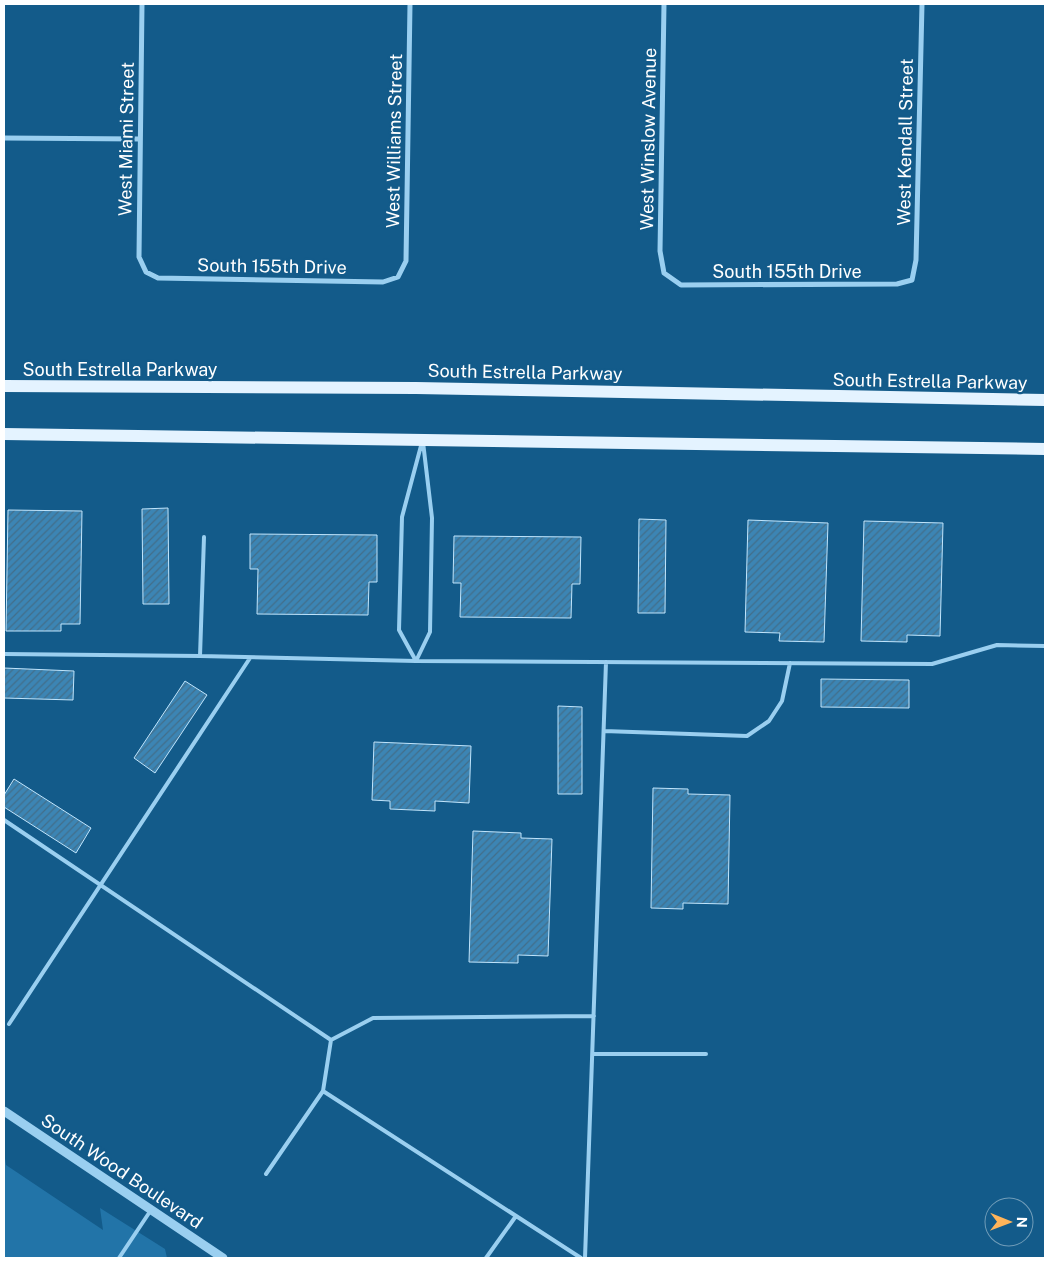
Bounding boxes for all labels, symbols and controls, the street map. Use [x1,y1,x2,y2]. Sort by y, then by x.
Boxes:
street label: West Winslow Avenue [636,47,660,231]
street label: West Williams Street [382,54,406,228]
street label: West Kendall Street [893,58,917,226]
street label: West Miami Street [114,62,138,216]
street label: South 155th Drive [197,254,347,278]
street label: South 155th Drive [712,261,862,282]
street label: South Estrella Parkway [22,359,218,380]
street label: South Estrella Parkway [427,360,623,384]
street label: South Estrella Parkway [832,369,1028,393]
street label: South Wood Boulevard [37,1109,207,1233]
north arrow [984,1197,1034,1247]
text: N [1014,1217,1030,1228]

